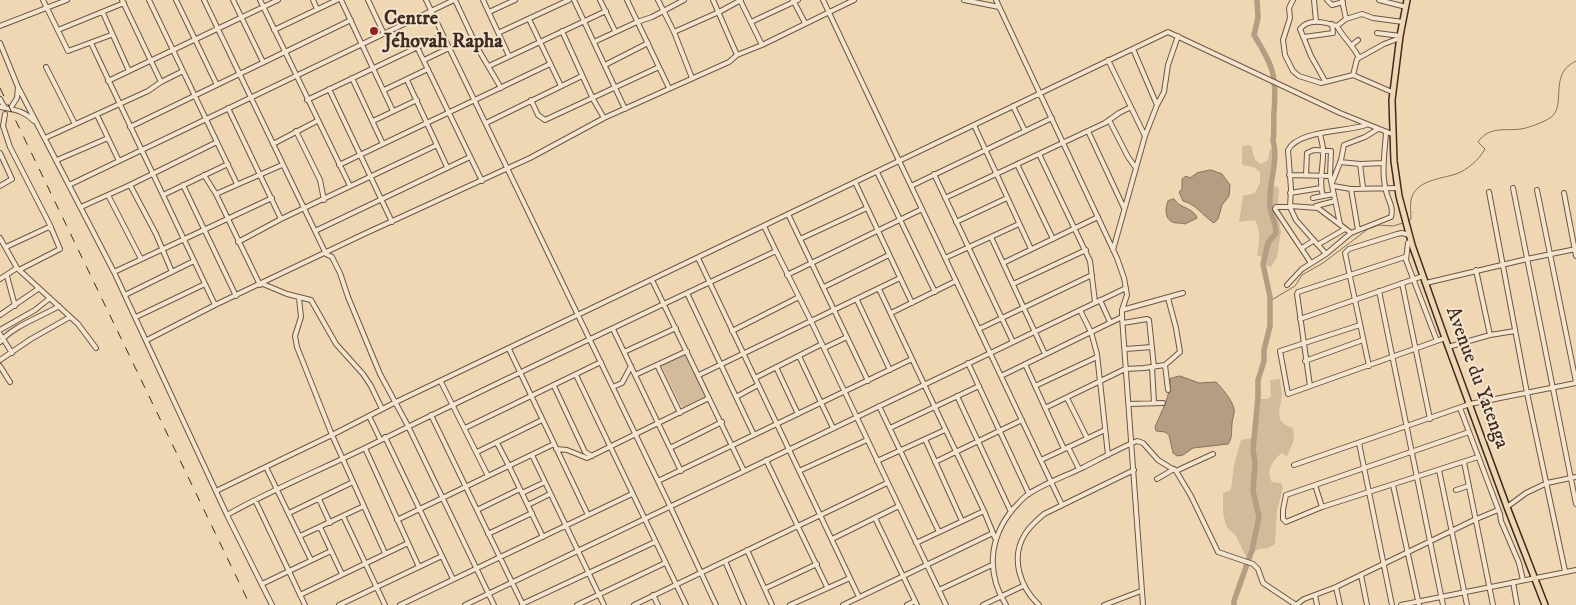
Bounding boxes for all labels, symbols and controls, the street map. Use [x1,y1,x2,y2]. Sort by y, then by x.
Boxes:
place label: Centre Jéhovah Rapha [384,8,503,55]
marker: Centre Jéhovah Rapha [368,25,380,37]
street label: Avenue du Yatenga [1439,304,1513,452]

